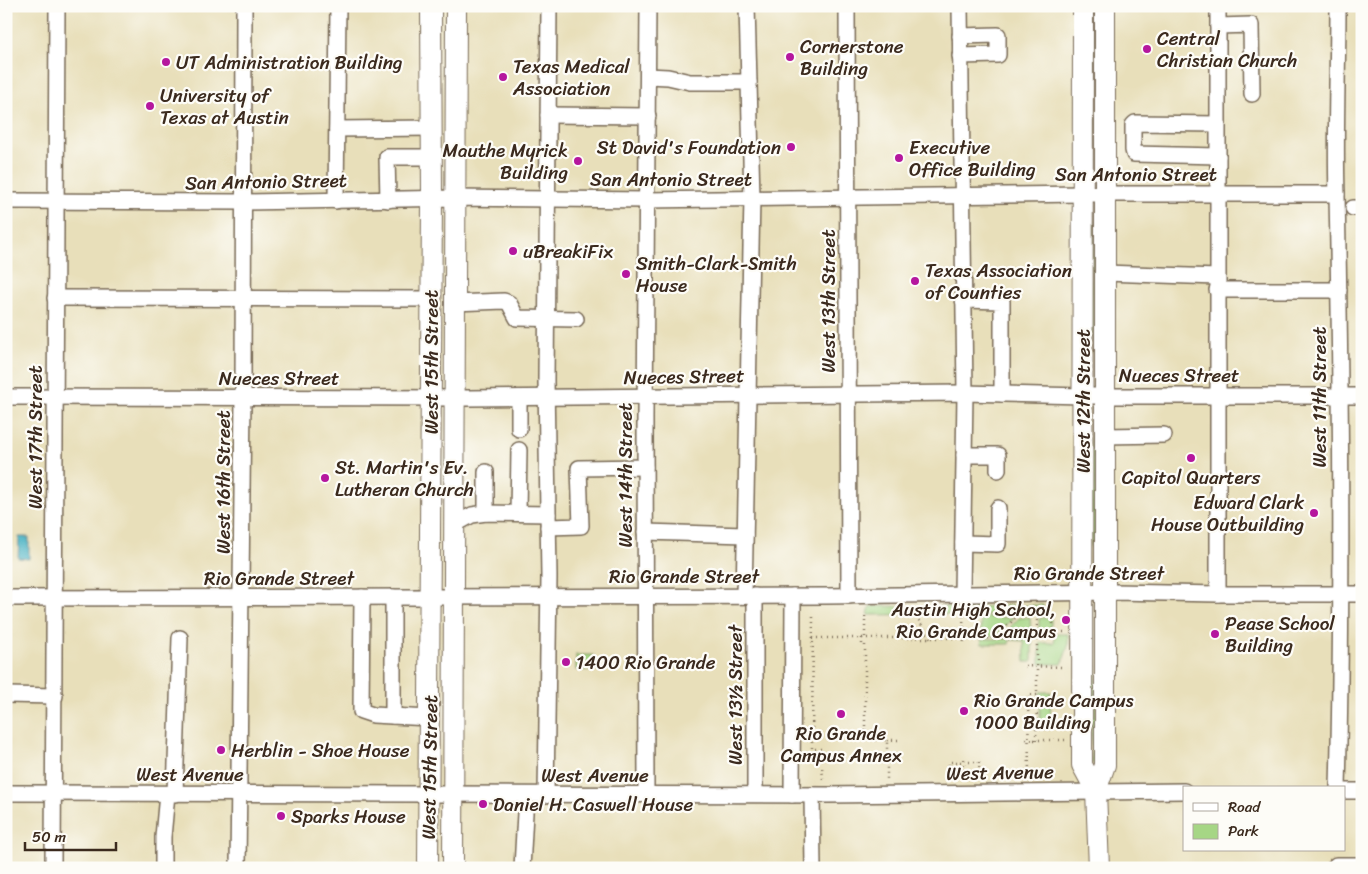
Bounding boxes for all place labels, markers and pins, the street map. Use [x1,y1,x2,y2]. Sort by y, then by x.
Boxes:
place label: Central Christian Church [1157,22,1297,77]
place label: Cornerstone Building [800,30,904,85]
marker: Central Christian Church [1141,43,1153,55]
place label: UT Administration Building [176,46,403,79]
place label: Texas Medical Association [512,50,630,105]
marker: Cornerstone Building [784,51,796,63]
marker: UT Administration Building [160,56,172,68]
marker: Texas Medical Association [497,71,509,83]
place label: University of Texas at Austin [160,79,289,134]
marker: University of Texas at Austin [144,100,156,112]
place label: St David's Foundation [597,131,781,164]
place label: Executive Office Building [909,131,1036,186]
place label: Mauthe Myrick Building [443,134,568,189]
marker: St David's Foundation [785,141,797,153]
marker: Executive Office Building [893,152,905,164]
marker: Mauthe Myrick Building [572,155,584,167]
place label: uBreakiFix [523,235,613,268]
marker: uBreakiFix [507,245,519,257]
place label: Smith-Clark-Smith House [636,247,797,302]
place label: Texas Association of Counties [925,254,1072,309]
marker: Smith-Clark-Smith House [620,268,632,280]
marker: Texas Association of Counties [909,275,921,287]
place label: St. Martin's Ev. Lutheran Church [335,451,474,506]
marker: Capitol Quarters [1185,452,1197,464]
place label: Capitol Quarters [1122,461,1261,494]
marker: St. Martin's Ev. Lutheran Church [319,472,331,484]
place label: Edward Clark House Outbuilding [1151,486,1305,541]
marker: Edward Clark House Outbuilding [1308,507,1320,519]
place label: Austin High School, Rio Grande Campus [890,593,1056,648]
place label: Pease School Building [1225,607,1335,662]
marker: Austin High School, Rio Grande Campus [1060,614,1072,626]
marker: Pease School Building [1209,628,1221,640]
place label: 1400 Rio Grande [576,646,716,679]
marker: 1400 Rio Grande [560,656,572,668]
place label: Rio Grande Campus 1000 Building [974,684,1134,739]
marker: Rio Grande Campus 1000 Building [958,705,970,717]
marker: Rio Grande Campus Annex [835,708,847,720]
place label: Rio Grande Campus Annex [781,717,902,772]
place label: Herblin - Shoe House [231,734,410,767]
marker: Herblin - Shoe House [215,744,227,756]
place label: Daniel H. Caswell House [493,788,694,821]
marker: Daniel H. Caswell House [477,798,489,810]
place label: Sparks House [291,800,406,833]
marker: Sparks House [275,810,287,822]

